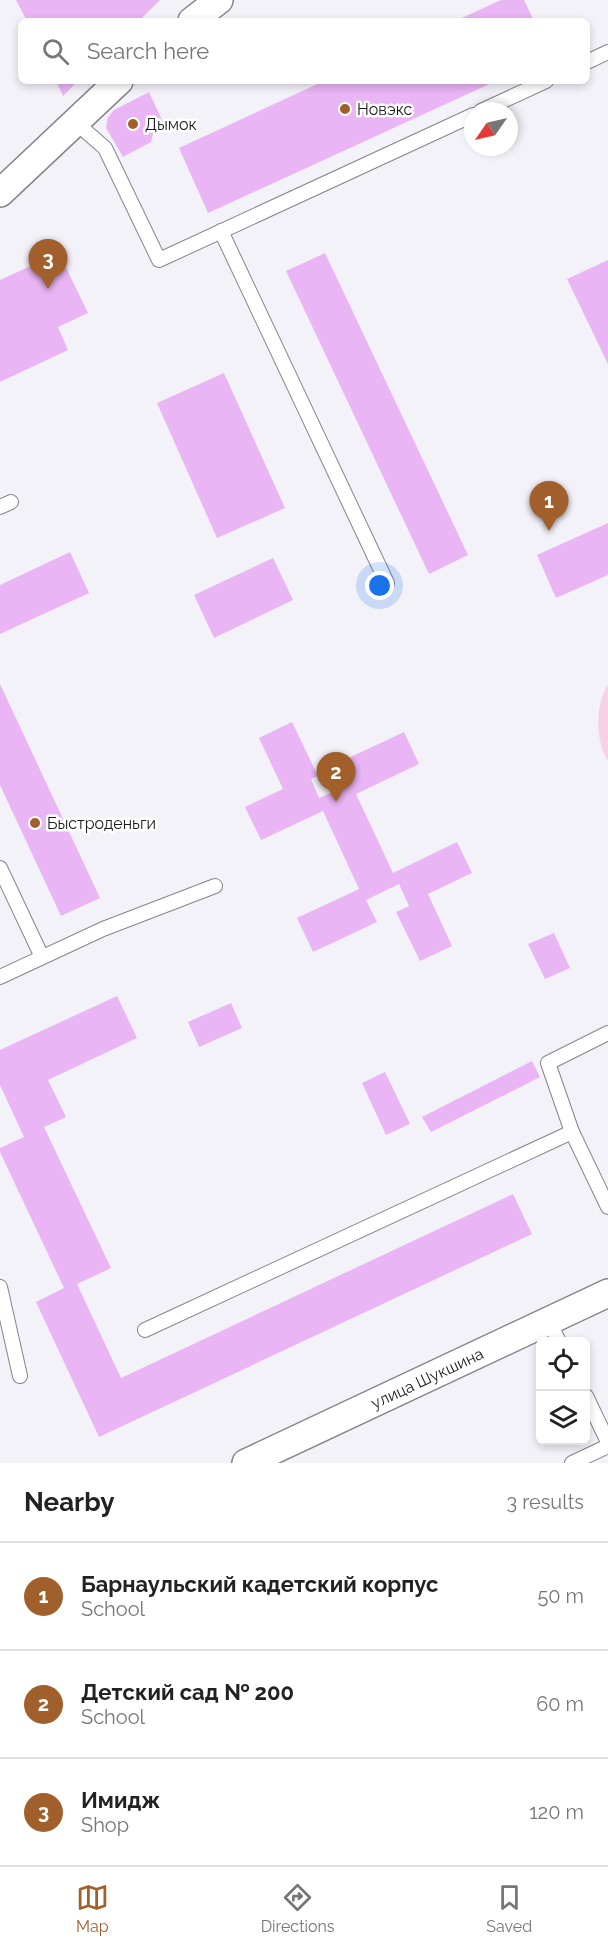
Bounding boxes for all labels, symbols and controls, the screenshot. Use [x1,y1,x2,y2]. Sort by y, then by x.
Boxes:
search box [18,18,590,84]
icon: search [39,35,72,68]
text: Search here [87,38,209,64]
place label: Новэкс [357,100,413,119]
marker: Новэкс [338,102,352,116]
north arrow [464,102,518,156]
place label: Дымок [145,115,197,134]
marker: Дымок [126,117,140,131]
pin: 3 [28,240,68,289]
pin: 1 [530,482,568,531]
your location [365,571,394,600]
pin: 2 [316,752,356,802]
place label: Быстроденьги [47,814,156,833]
marker: Быстроденьги [28,816,42,830]
map controls [536,1337,590,1445]
button: locate [536,1337,590,1391]
street label: улица Шукшина [368,1344,486,1413]
button: layers [536,1391,590,1445]
text: Nearby [24,1487,114,1517]
text: 3 results [506,1490,584,1514]
text: Барнаульский кадетский корпус [81,1571,438,1597]
text: 1 [39,1584,48,1608]
text: 50 m [537,1584,584,1608]
text: School [81,1597,145,1621]
text: Детский сад № 200 [81,1679,294,1705]
text: 2 [38,1692,49,1716]
text: 60 m [536,1692,584,1716]
text: School [81,1705,145,1729]
text: Имидж [81,1787,160,1813]
text: 3 [38,1800,49,1824]
text: 120 m [529,1800,584,1824]
text: Shop [81,1813,129,1837]
tab: Map [76,1881,109,1936]
tab: Directions [261,1881,335,1936]
tab: Saved [486,1881,532,1936]

